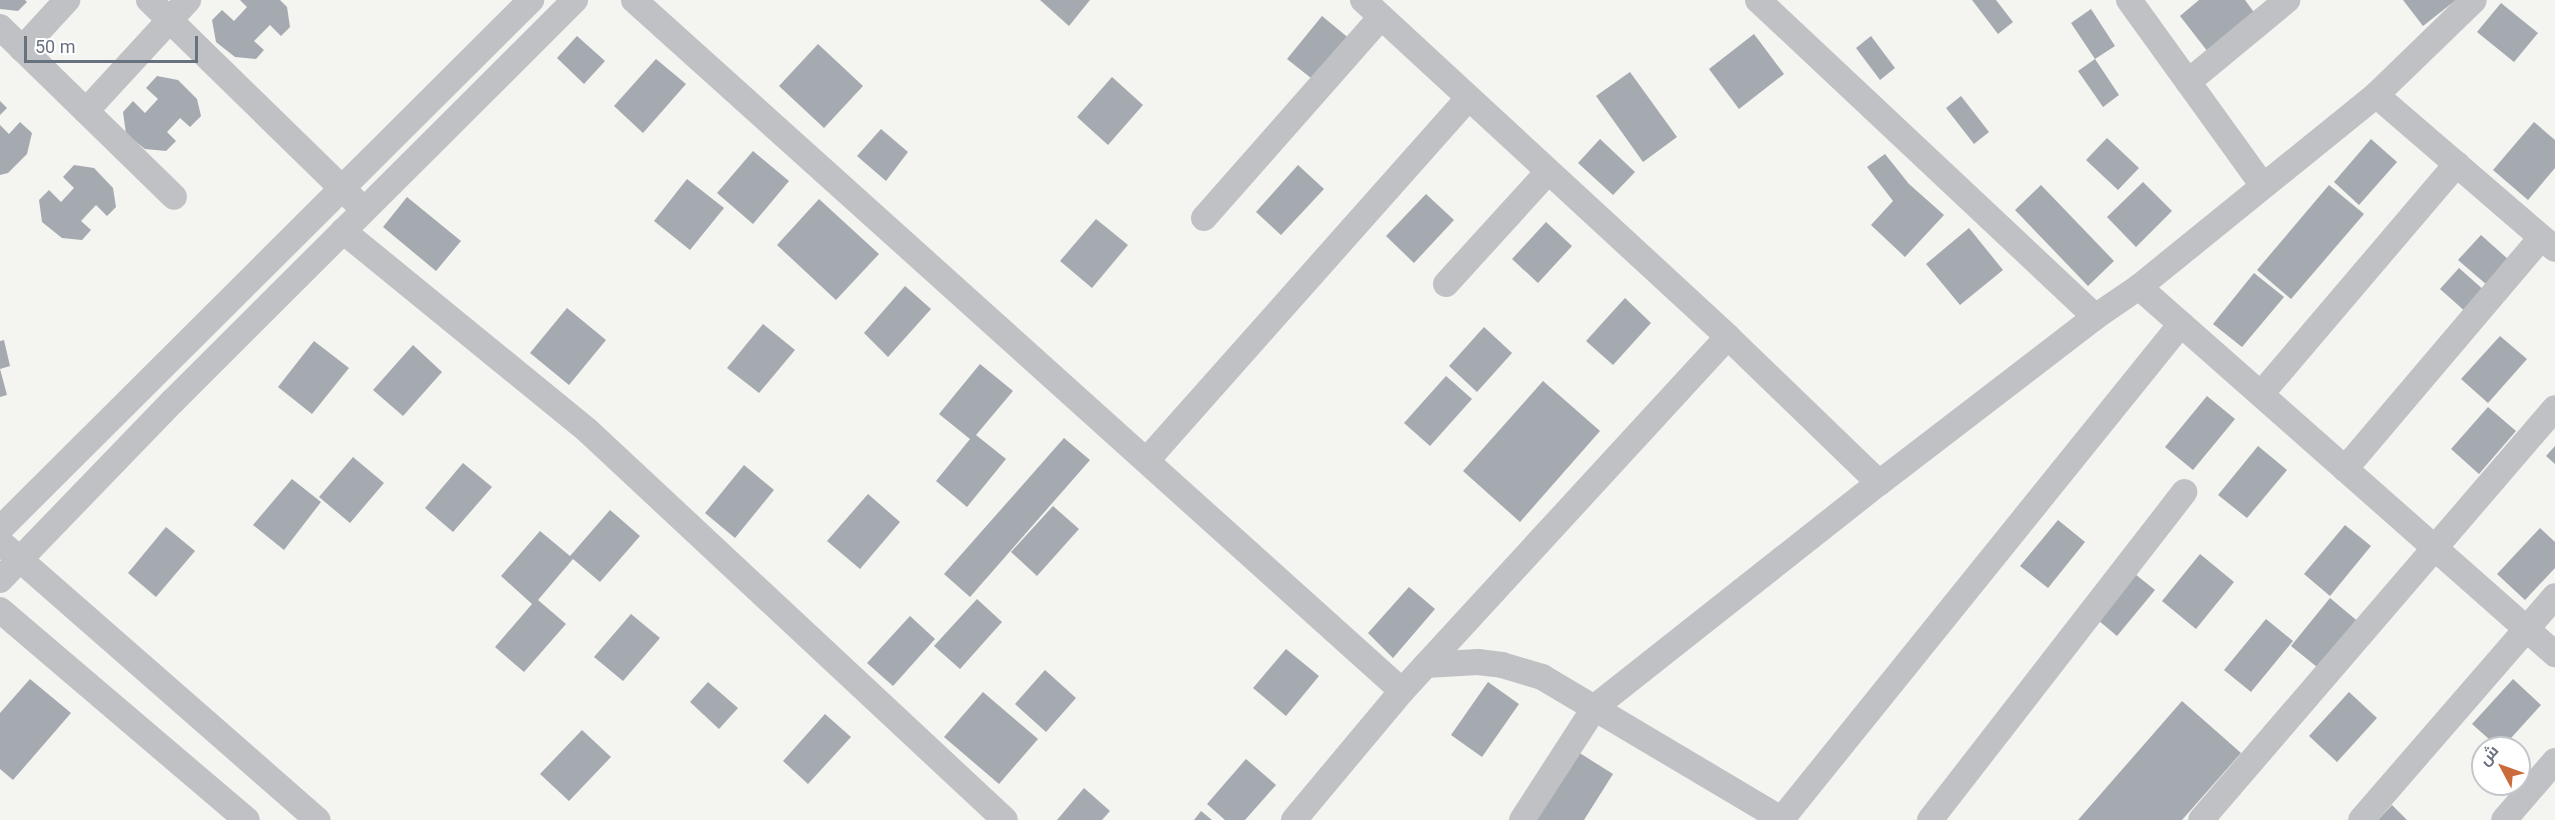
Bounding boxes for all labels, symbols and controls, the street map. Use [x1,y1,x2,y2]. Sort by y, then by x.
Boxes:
scale bar [27,24,201,62]
text: 50 m [35,36,75,57]
north arrow [2471,736,2531,796]
text: ش [2475,741,2502,769]

